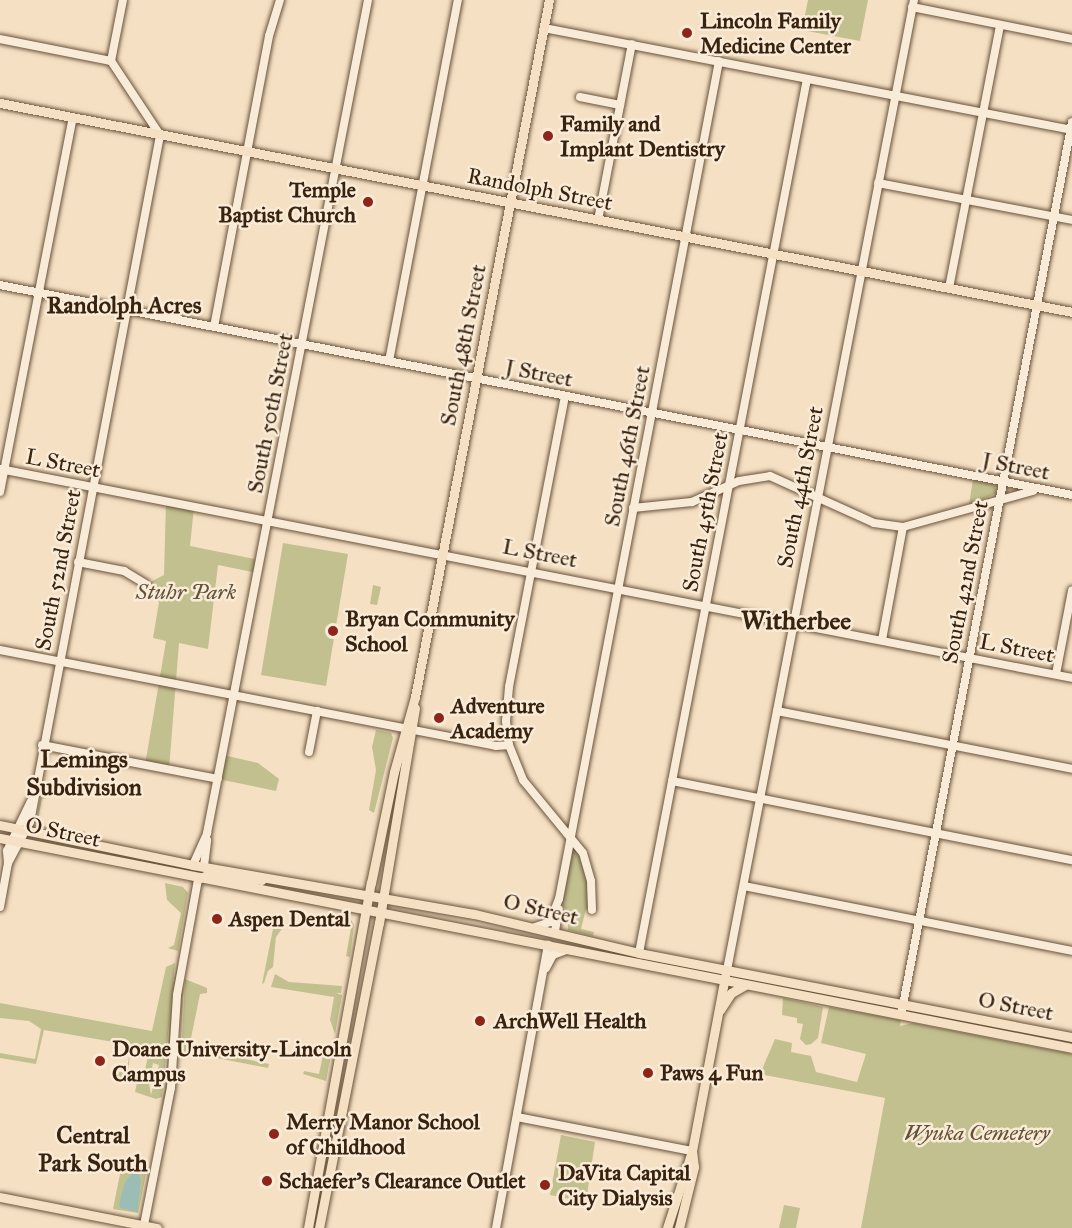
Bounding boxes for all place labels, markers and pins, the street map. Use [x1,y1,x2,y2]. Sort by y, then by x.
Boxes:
place label: Lincoln Family Medicine Center [700,7,851,58]
marker: Lincoln Family Medicine Center [678,24,696,42]
place label: Family and Implant Dentistry [560,110,725,162]
marker: Family and Implant Dentistry [541,129,555,143]
place label: Temple Baptist Church [218,176,356,228]
marker: Temple Baptist Church [361,195,375,209]
place label: Bryan Community School [345,605,515,656]
marker: Bryan Community School [326,624,340,638]
place label: Adventure Academy [451,692,545,744]
marker: Adventure Academy [432,711,446,725]
place label: Aspen Dental [229,906,350,932]
marker: Aspen Dental [210,912,224,926]
place label: ArchWell Health [494,1008,647,1034]
marker: ArchWell Health [471,1012,489,1030]
place label: Doane University-Lincoln Campus [112,1035,352,1086]
marker: Doane University-Lincoln Campus [93,1054,107,1068]
place label: Paws 4 Fun [660,1060,763,1086]
marker: Paws 4 Fun [641,1066,655,1080]
place label: Merry Manor School of Childhood [286,1108,480,1160]
marker: Merry Manor School of Childhood [267,1127,281,1141]
place label: DaVita Capital City Dialysis [558,1159,690,1210]
place label: Schaefer's Clearance Outlet [279,1168,526,1194]
marker: Schaefer's Clearance Outlet [260,1174,274,1188]
marker: DaVita Capital City Dialysis [536,1176,554,1194]

